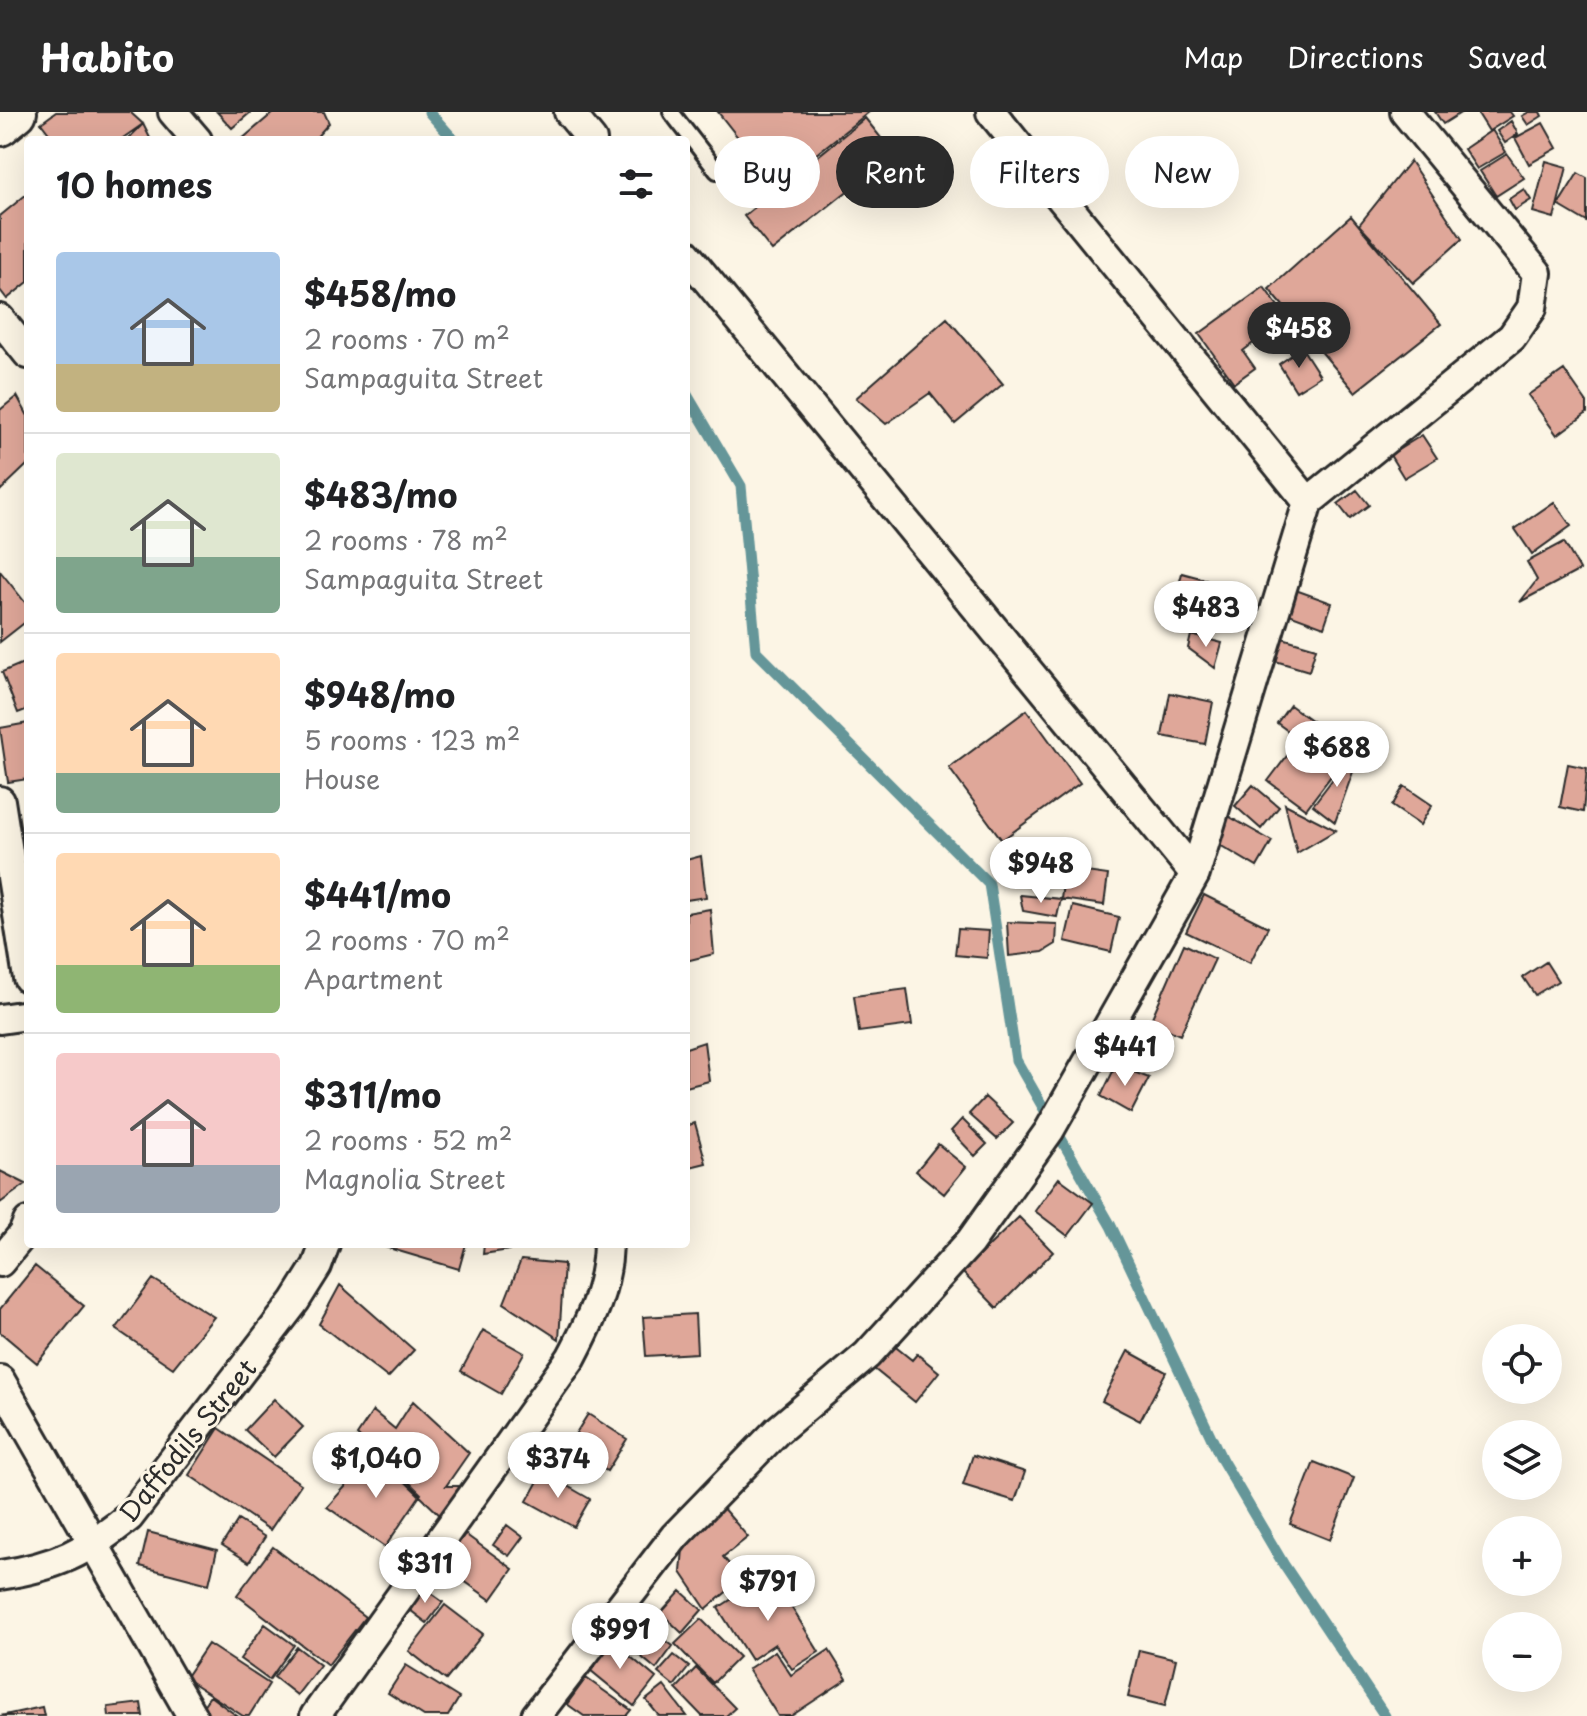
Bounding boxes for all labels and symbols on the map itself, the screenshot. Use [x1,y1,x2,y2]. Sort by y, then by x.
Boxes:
pin: $458 [1252,302,1346,370]
pin: $483 [1159,581,1253,649]
pin: $688 [1290,721,1384,789]
pin: $948 [994,837,1088,905]
pin: $441 [1078,1020,1172,1088]
street label: Daffodils Street [109,1350,265,1530]
pin: $1,040 [311,1432,441,1500]
pin: $374 [511,1432,605,1500]
pin: $311 [378,1537,472,1605]
pin: $791 [721,1555,815,1623]
pin: $991 [573,1603,667,1671]

